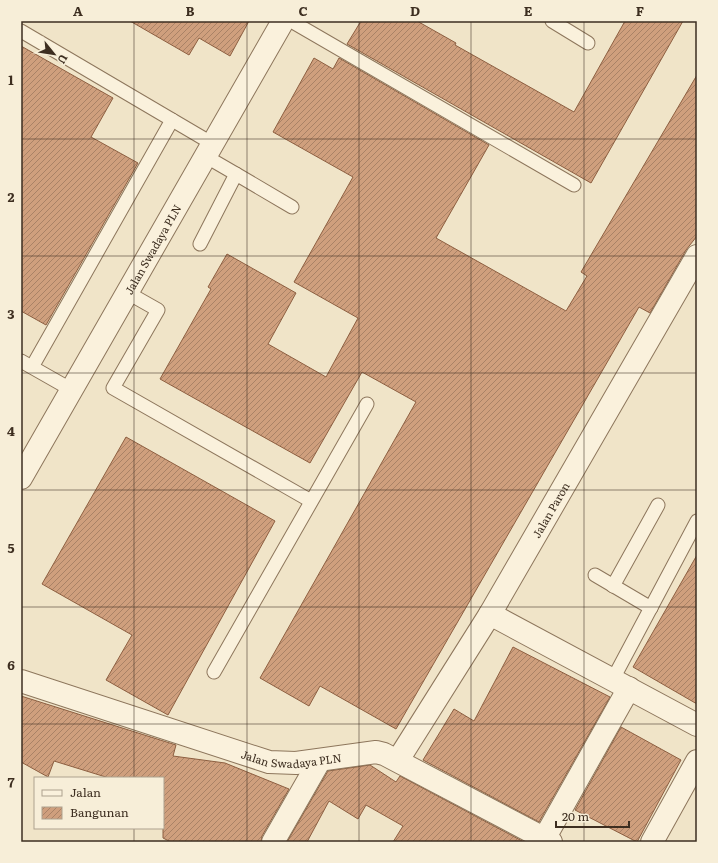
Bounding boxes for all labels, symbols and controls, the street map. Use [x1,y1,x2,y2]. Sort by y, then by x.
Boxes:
text: A [73,1,83,20]
text: B [186,1,195,20]
text: C [298,1,308,20]
text: D [410,1,420,20]
text: E [524,1,533,20]
text: F [636,1,644,20]
north arrow [34,34,74,74]
text: U [54,52,73,68]
text: 1 [8,70,14,89]
text: 2 [8,187,15,206]
street label: Jalan Swadaya PLN [120,201,184,297]
text: 3 [7,304,15,323]
text: 4 [7,421,15,440]
street label: Jalan Paron [528,479,573,541]
text: 5 [7,538,15,557]
text: 6 [7,655,15,674]
street label: Jalan Swadaya PLN [239,745,343,771]
text: 7 [7,772,15,791]
legend [34,777,164,829]
text: Jalan [70,783,101,801]
text: Bangunan [70,803,129,821]
scale bar [556,803,629,829]
text: 20 m [562,807,589,825]

